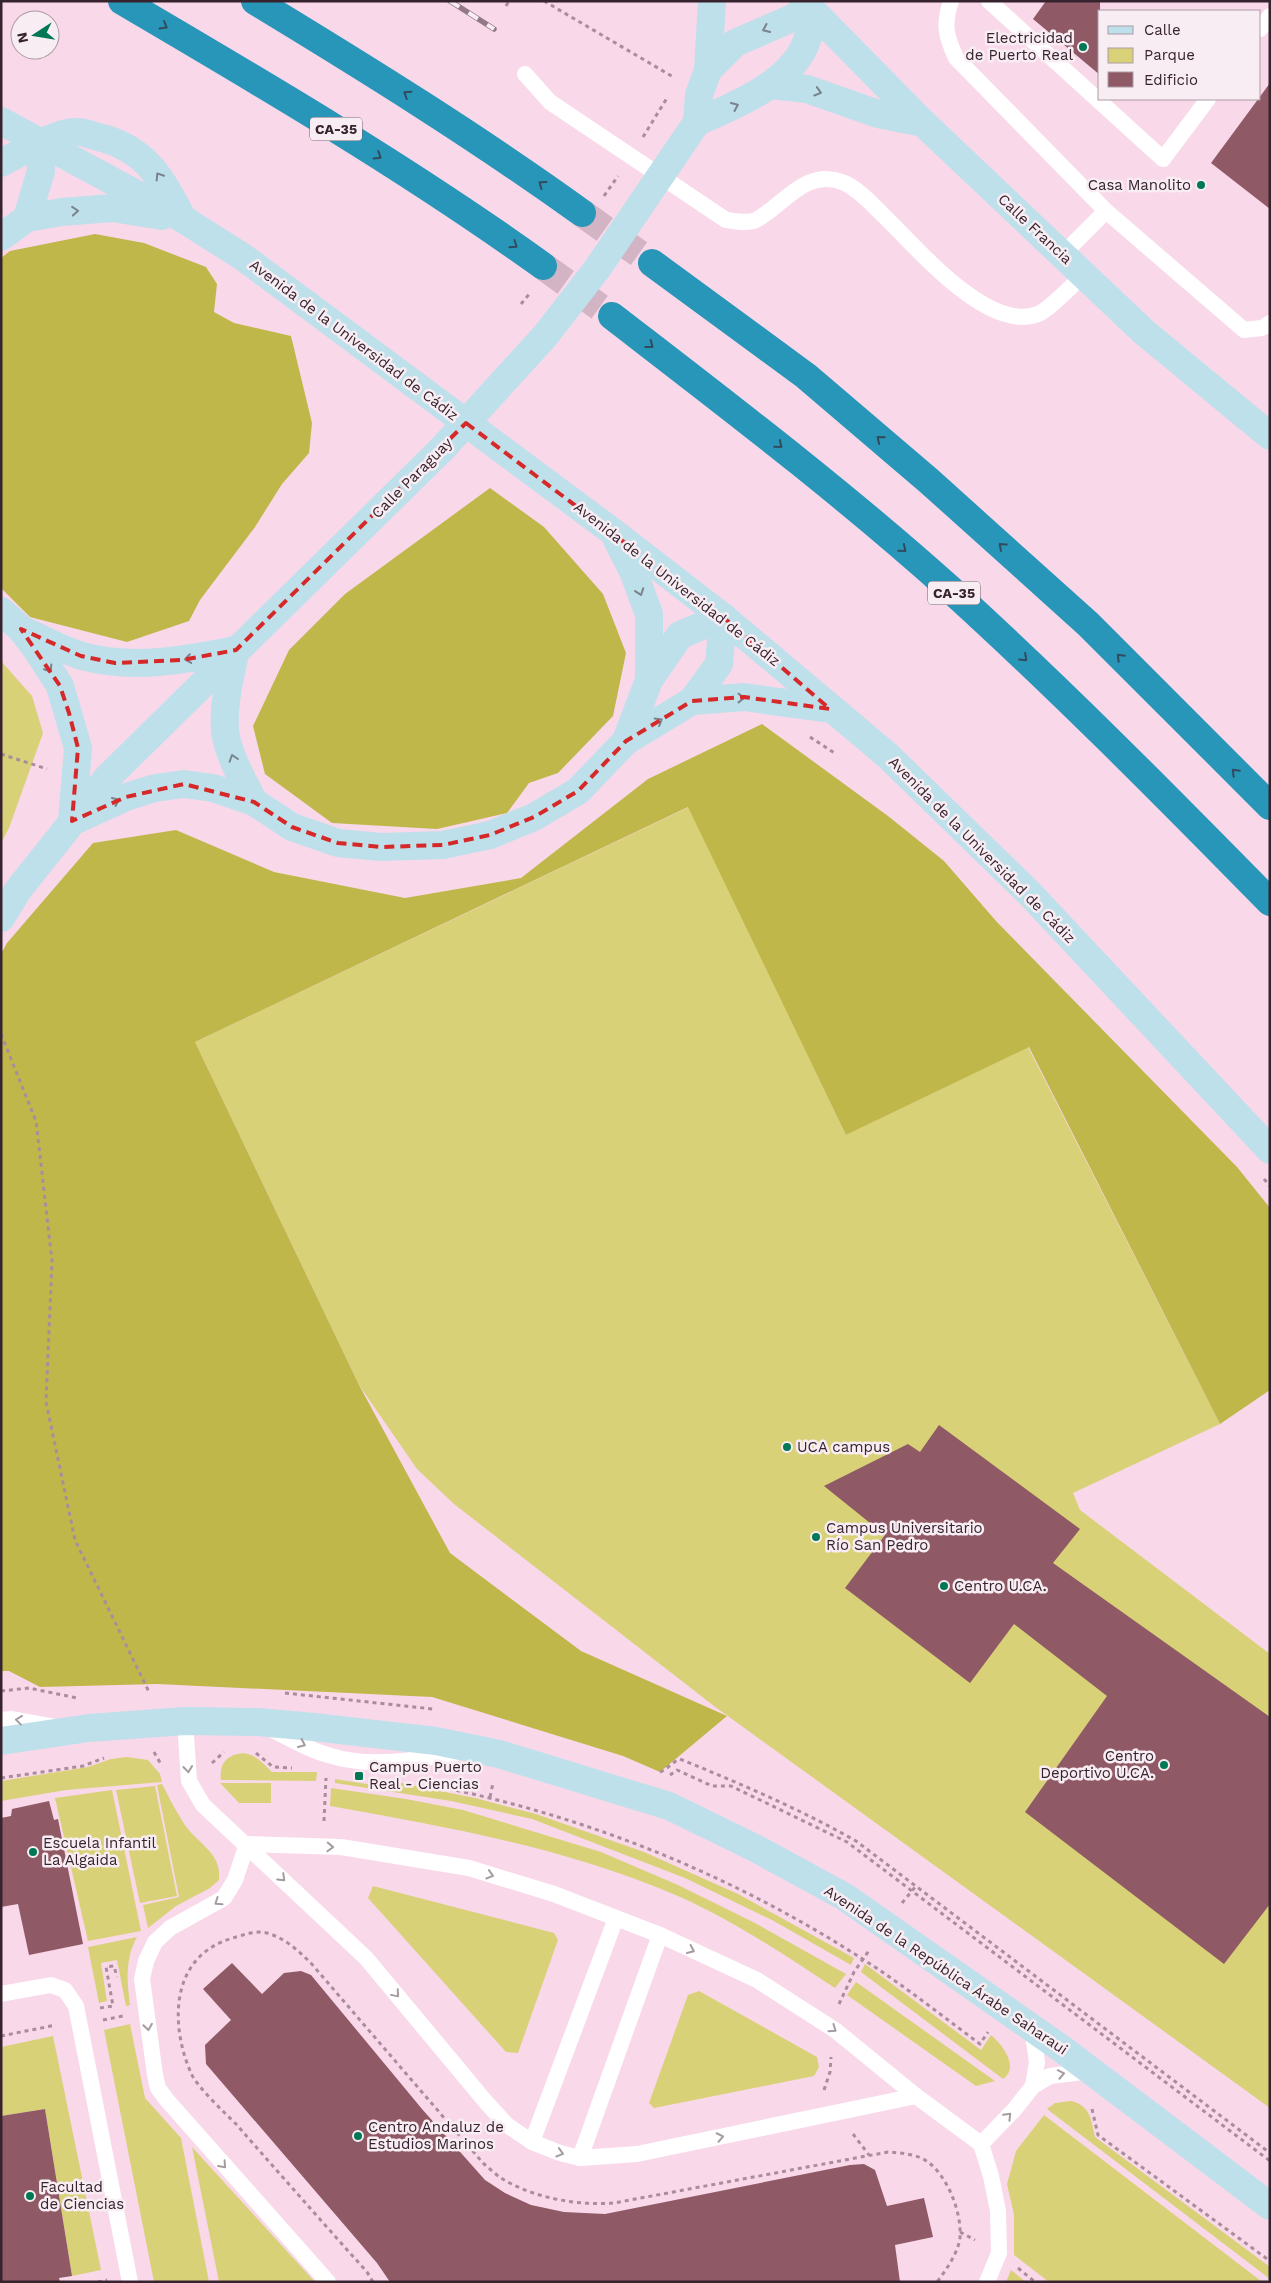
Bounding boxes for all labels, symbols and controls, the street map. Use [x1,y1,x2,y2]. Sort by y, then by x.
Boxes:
north arrow [10,10,60,60]
legend [1098,10,1261,100]
one-way arrow [159,20,168,30]
text: Calle [1144,21,1181,39]
one-way arrow [762,23,771,33]
place label: Electricidad de Puerto Real [965,29,1073,64]
text: N [13,31,31,44]
marker: Electricidad de Puerto Real [1077,41,1089,53]
text: Parque [1144,46,1195,64]
text: Edificio [1144,71,1198,89]
one-way arrow [813,87,821,97]
one-way arrow [404,90,413,100]
one-way arrow [730,101,739,112]
road number: CA-35 [310,118,362,140]
one-way arrow [373,149,382,159]
one-way arrow [156,173,165,182]
place label: Casa Manolito [1088,176,1191,194]
marker: Casa Manolito [1195,179,1207,191]
one-way arrow [539,182,548,190]
street label: Calle Francia [994,190,1076,268]
one-way arrow [72,206,80,217]
one-way arrow [508,239,518,248]
street label: Avenida de la Universidad de Cádiz [246,256,462,424]
one-way arrow [644,340,653,348]
street label: Calle Paraguay [368,434,456,522]
one-way arrow [876,435,885,444]
one-way arrow [773,439,782,447]
street label: Avenida de la Universidad de Cádiz [570,498,784,670]
one-way arrow [998,543,1007,552]
one-way arrow [897,544,906,552]
road number: CA-35 [928,582,980,604]
one-way arrow [634,587,644,596]
one-way arrow [1019,652,1028,661]
one-way arrow [183,653,191,664]
one-way arrow [1117,654,1126,663]
one-way arrow [43,663,52,673]
one-way arrow [738,693,745,703]
one-way arrow [654,717,663,727]
street label: Avenida de la Universidad de Cádiz [885,753,1079,947]
one-way arrow [229,754,239,762]
one-way arrow [1232,769,1241,778]
one-way arrow [111,797,120,808]
place label: UCA campus [797,1438,890,1456]
marker: UCA campus [781,1441,793,1453]
place label: Campus Universitario Río San Pedro [826,1519,983,1554]
marker: Campus Universitario Río San Pedro [810,1531,822,1543]
place label: Centro U.CA. [954,1577,1047,1595]
marker: Centro U.CA. [938,1580,950,1592]
one-way arrow [14,1715,22,1726]
one-way arrow [297,1738,306,1749]
place label: Centro Deportivo U.CA. [1040,1747,1154,1782]
place label: Campus Puerto Real - Ciencias [369,1758,482,1793]
marker: Centro Deportivo U.CA. [1158,1759,1170,1771]
one-way arrow [182,1766,193,1774]
marker: Campus Puerto Real - Ciencias [353,1770,365,1782]
place label: Escuela Infantil La Algaida [43,1834,157,1869]
one-way arrow [327,1842,335,1852]
marker: Escuela Infantil La Algaida [27,1846,39,1858]
one-way arrow [486,1869,494,1879]
one-way arrow [276,1872,285,1881]
street label: Avenida de la República Árabe Saharaui [821,1882,1071,2058]
one-way arrow [214,1896,223,1905]
one-way arrow [686,1943,695,1954]
one-way arrow [390,1988,399,1997]
one-way arrow [143,2023,153,2031]
one-way arrow [827,2023,837,2032]
one-way arrow [1057,2070,1065,2080]
one-way arrow [1002,2113,1011,2122]
place label: Centro Andaluz de Estudios Marinos [368,2118,504,2153]
marker: Centro Andaluz de Estudios Marinos [352,2130,364,2142]
one-way arrow [716,2132,725,2143]
one-way arrow [555,2147,564,2157]
one-way arrow [218,2159,227,2168]
place label: Facultad de Ciencias [40,2178,124,2213]
marker: Facultad de Ciencias [24,2190,36,2202]

